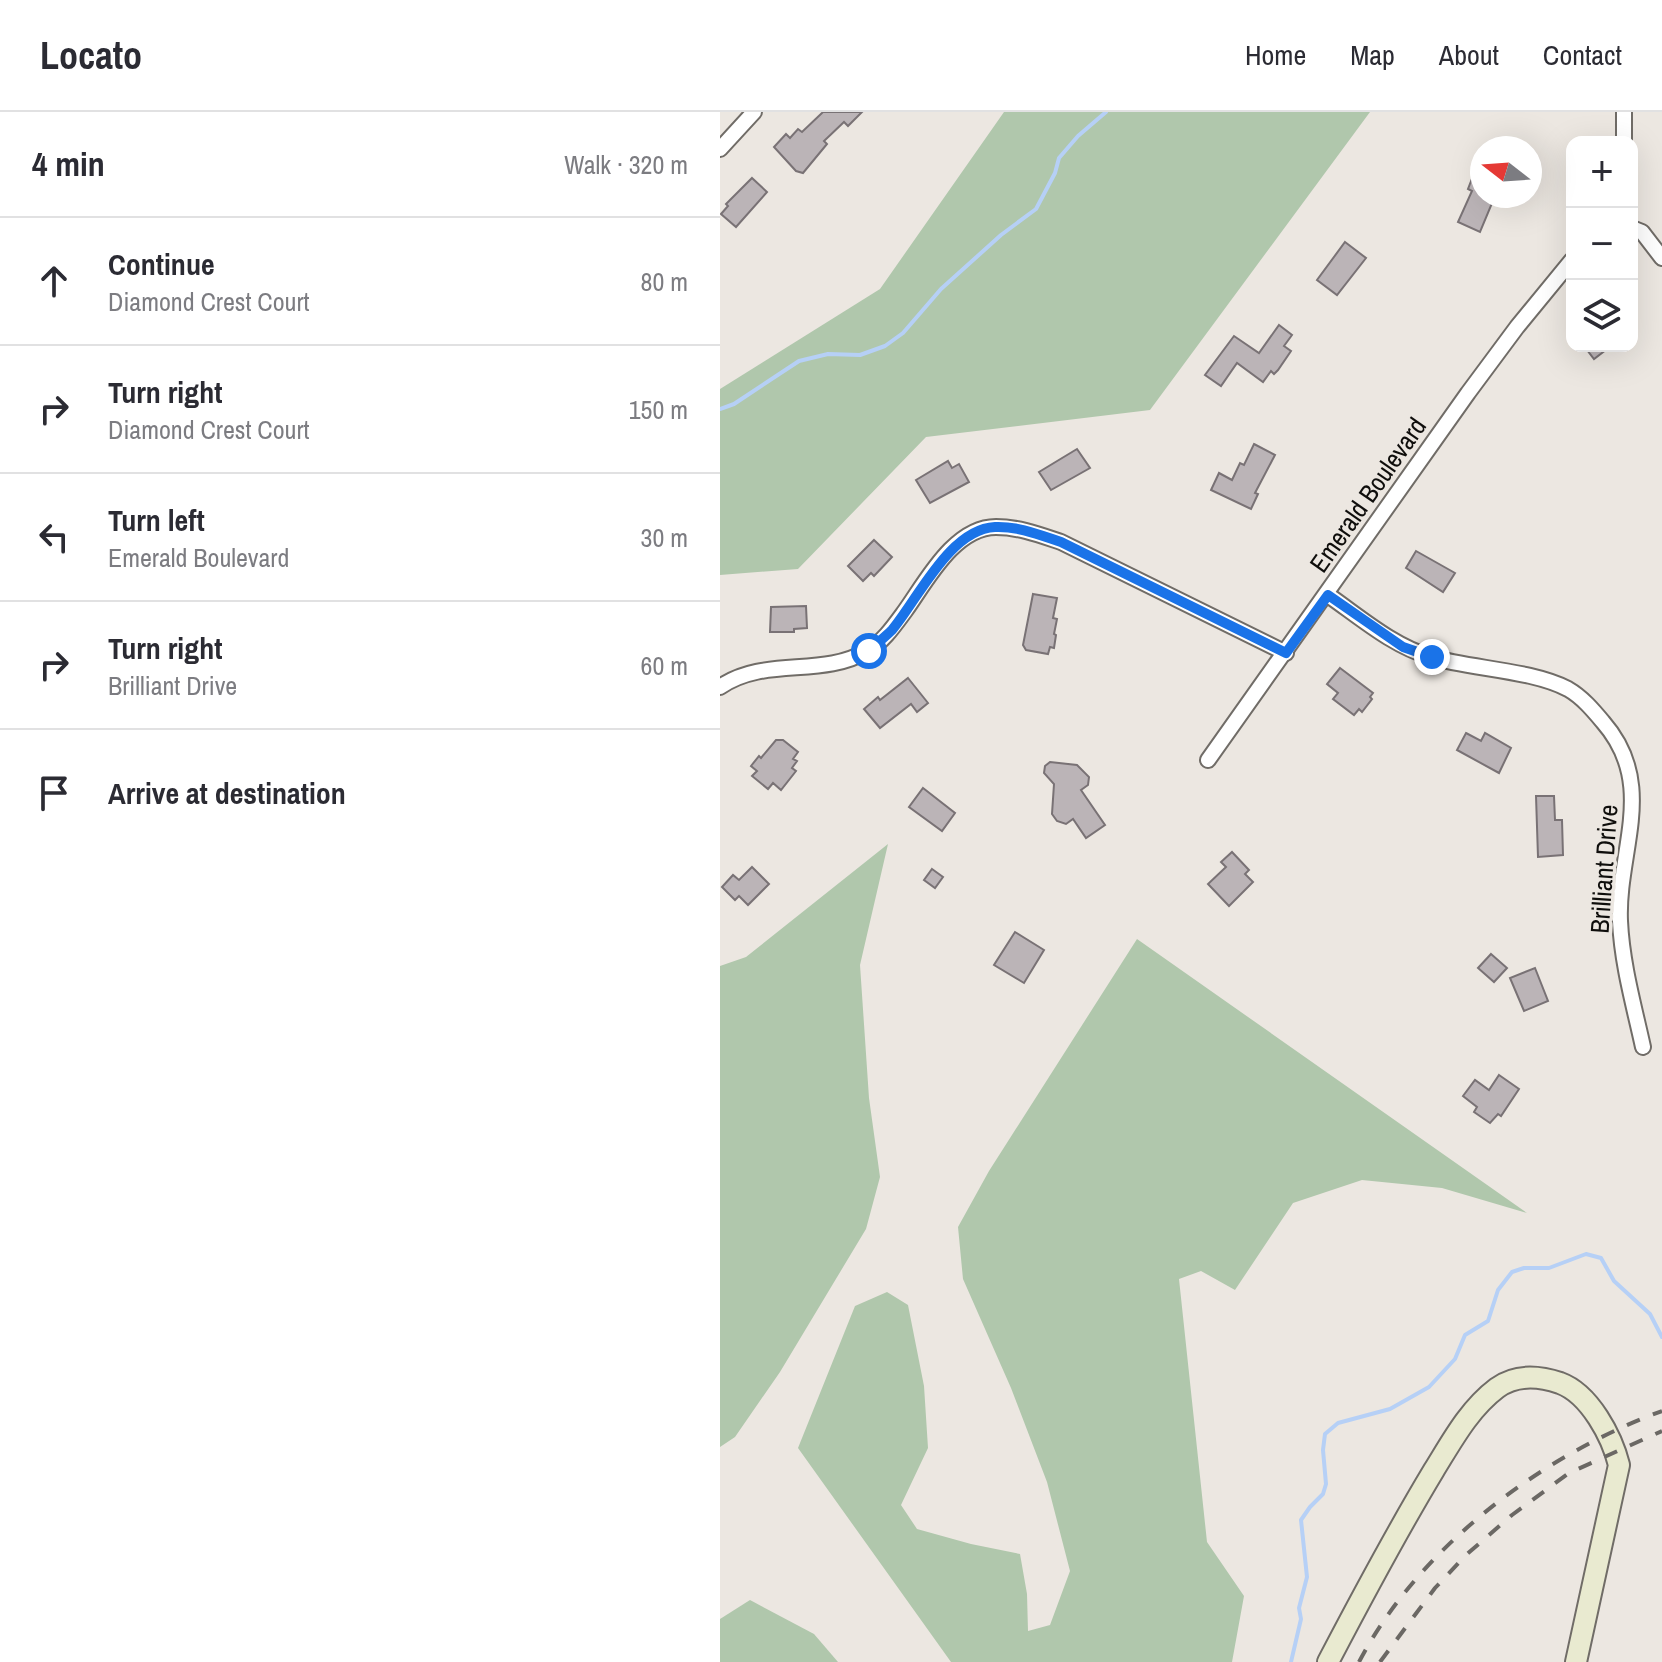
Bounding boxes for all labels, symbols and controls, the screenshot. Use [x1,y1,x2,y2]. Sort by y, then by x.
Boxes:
text: Locato [40,30,142,81]
text: Home [1245,36,1306,74]
text: Map [1350,36,1395,74]
text: About [1439,36,1499,74]
text: Contact [1543,36,1622,74]
north arrow [1470,136,1542,208]
map controls [1566,136,1638,352]
button: + [1566,136,1638,208]
text: 4 min [32,141,105,187]
text: Walk · 320 m [564,147,688,182]
button: − [1566,208,1638,280]
text: Continue [108,244,215,284]
icon: ahead [32,259,76,303]
text: 80 m [641,264,688,299]
button: layers [1566,280,1638,352]
text: Diamond Crest Court [108,284,309,319]
text: Turn right [108,372,222,412]
icon: right [32,387,76,431]
text: 150 m [629,392,688,427]
street label: Emerald Boulevard [1301,410,1434,579]
text: Diamond Crest Court [108,412,309,447]
text: Turn left [108,500,205,540]
icon: left [32,515,76,559]
text: 30 m [641,520,688,555]
text: Emerald Boulevard [108,540,289,575]
text: Turn right [108,628,222,668]
route start [851,633,887,669]
route end [1414,639,1450,675]
icon: right [32,643,76,687]
text: 60 m [641,648,688,683]
text: Brilliant Drive [108,668,237,703]
icon: arrive [32,771,76,815]
text: Arrive at destination [108,773,346,813]
street label: Brilliant Drive [1582,803,1625,935]

